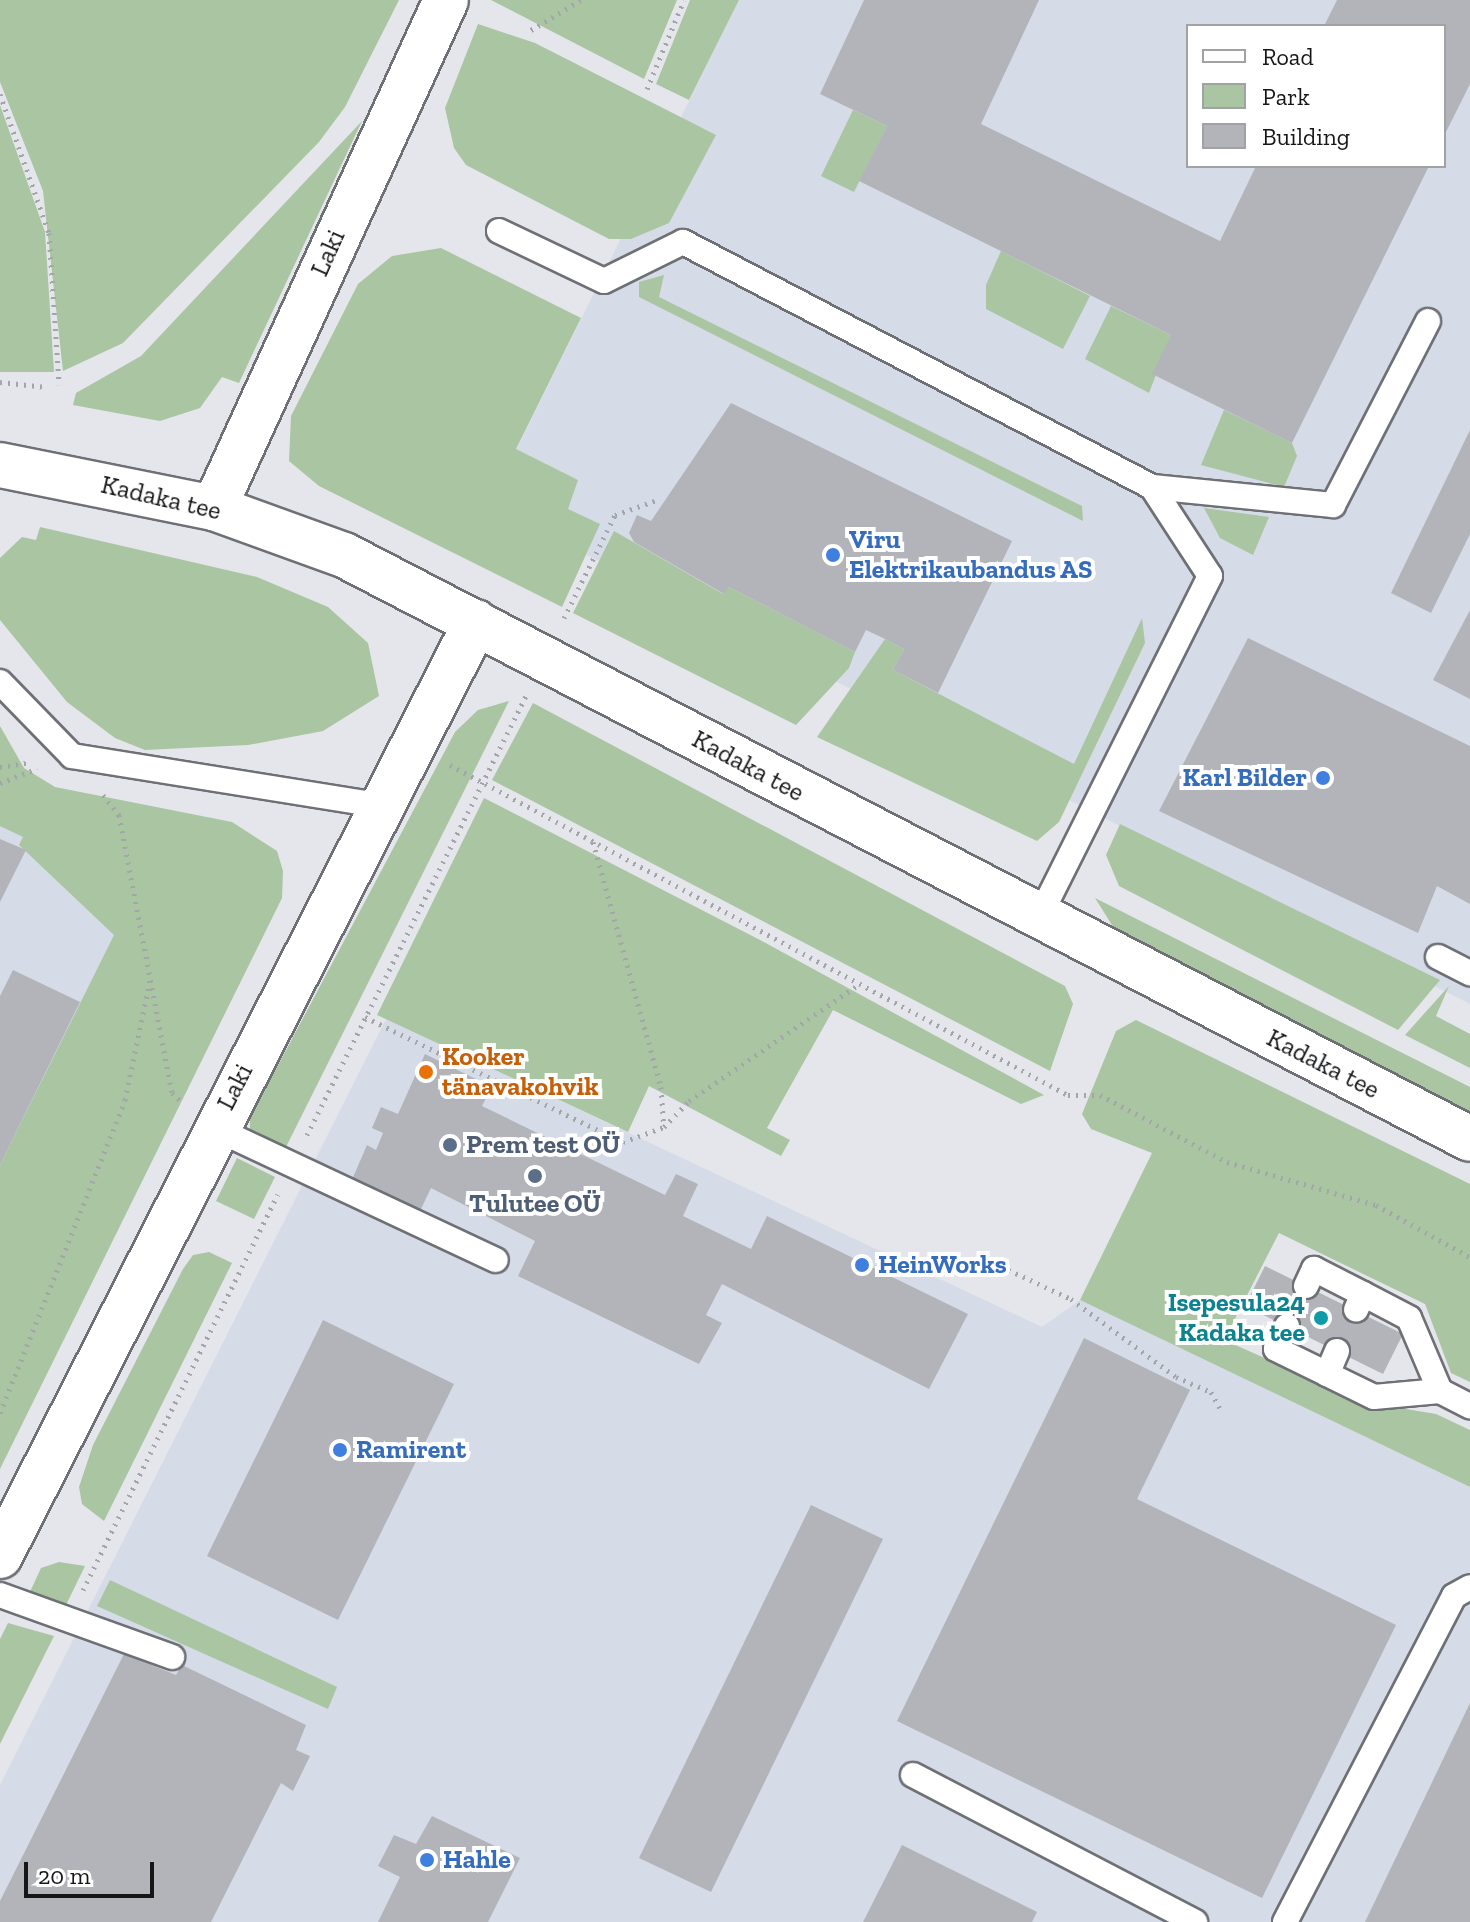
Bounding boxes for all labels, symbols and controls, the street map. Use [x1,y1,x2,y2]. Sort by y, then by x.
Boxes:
legend [1186,24,1446,168]
text: Road [1262,42,1314,71]
text: Park [1262,82,1310,111]
text: Building [1262,122,1350,151]
street label: Laki [304,225,352,281]
street label: Kadaka tee [98,469,224,527]
place label: Viru Elektrikaubandus AS [849,524,1093,586]
marker: Viru Elektrikaubandus AS [824,546,842,564]
street label: Kadaka tee [687,724,809,808]
place label: Karl Bilder [1183,762,1307,794]
marker: Karl Bilder [1314,769,1332,787]
street label: Kadaka tee [1262,1022,1384,1106]
place label: Kooker tänavakohvik [442,1041,599,1102]
street label: Laki [210,1059,260,1115]
marker: Kooker tänavakohvik [417,1063,435,1081]
place label: Prem test OÜ [466,1129,620,1161]
marker: Prem test OÜ [441,1136,459,1154]
marker: Tulutee OÜ [526,1167,544,1185]
place label: Tulutee OÜ [469,1188,601,1220]
place label: HeinWorks [878,1249,1007,1281]
marker: HeinWorks [853,1256,871,1274]
place label: Isepesula24 Kadaka tee [1168,1287,1305,1348]
marker: Isepesula24 Kadaka tee [1312,1309,1330,1327]
place label: Ramirent [356,1434,466,1466]
marker: Ramirent [331,1441,349,1459]
place label: Hahle [443,1844,511,1876]
scale bar [28,1846,158,1896]
marker: Hahle [418,1851,436,1869]
text: 20 m [38,1861,90,1890]

